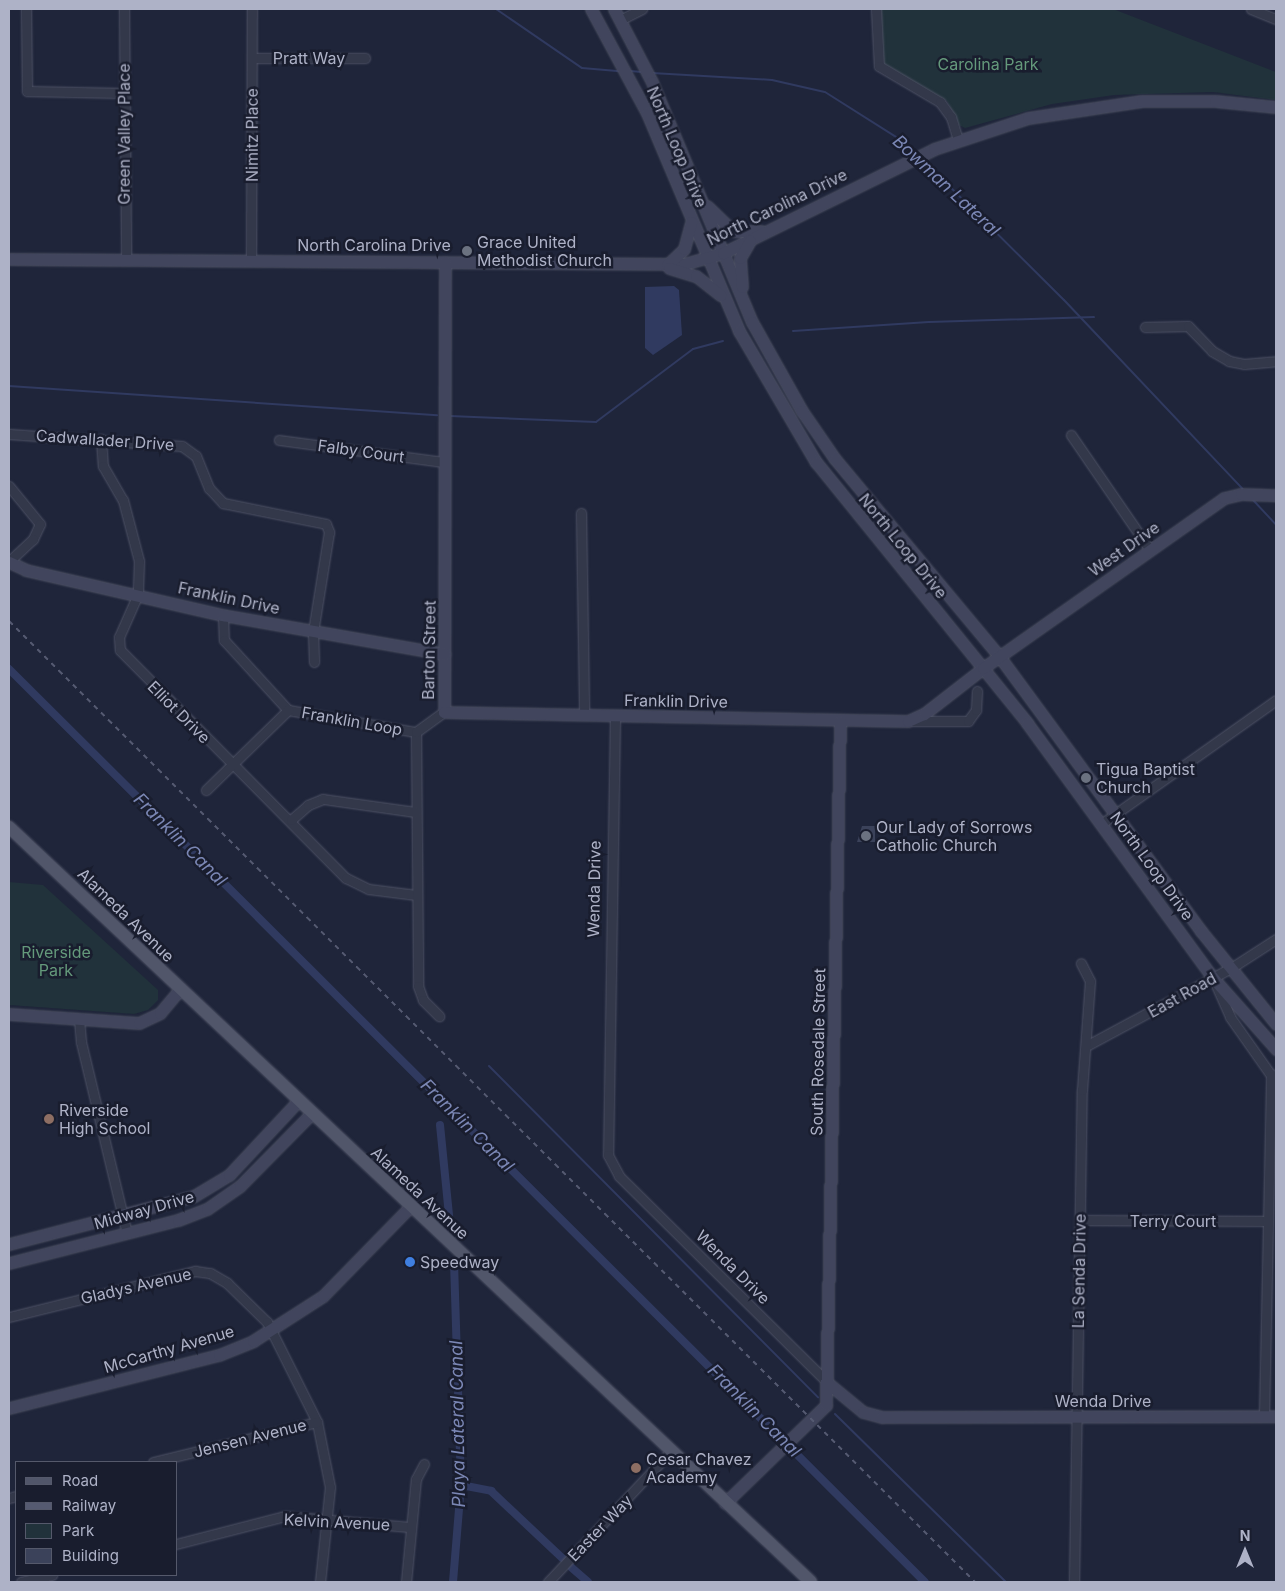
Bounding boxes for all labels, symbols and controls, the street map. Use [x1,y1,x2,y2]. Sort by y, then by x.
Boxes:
street label: Pratt Way [273,48,345,68]
park label: Carolina Park [938,54,1038,74]
street label: Green Valley Place [114,63,134,205]
street label: North Loop Drive [643,84,711,210]
street label: Nimitz Place [242,88,262,182]
water label: Bowman Lateral [888,131,1004,241]
street label: North Carolina Drive [704,165,850,249]
place label: Grace United Methodist Church [477,232,612,270]
street label: North Carolina Drive [297,235,451,255]
marker: Grace United Methodist Church [461,245,473,257]
street label: Cadwallader Drive [35,426,175,454]
street label: Falby Court [317,435,405,467]
street label: North Loop Drive [855,490,951,602]
street label: West Drive [1085,518,1163,580]
street label: Franklin Drive [176,578,282,618]
street label: Barton Street [419,600,439,700]
street label: Elliot Drive [144,677,214,747]
street label: Franklin Drive [624,690,728,712]
street label: Franklin Loop [300,703,404,739]
place label: Tigua Baptist Church [1096,759,1195,797]
marker: Tigua Baptist Church [1080,772,1092,784]
water label: Franklin Canal [129,789,231,891]
street label: North Loop Drive [1106,808,1198,924]
place label: Our Lady of Sorrows Catholic Church [876,817,1032,855]
marker: Our Lady of Sorrows Catholic Church [860,830,872,842]
street label: Wenda Drive [584,840,604,938]
street label: Alameda Avenue [74,864,178,966]
park label: Riverside Park [21,942,91,980]
street label: South Rosedale Street [807,968,829,1136]
street label: East Road [1144,968,1220,1022]
water label: Franklin Canal [416,1075,518,1177]
place label: Riverside High School [59,1100,150,1138]
marker: Riverside High School [43,1113,55,1125]
street label: Alameda Avenue [367,1143,473,1243]
street label: Midway Drive [92,1187,196,1233]
street label: Terry Court [1130,1211,1216,1231]
street label: La Senda Drive [1068,1214,1090,1328]
street label: Wenda Drive [692,1226,774,1308]
place label: Speedway [420,1252,499,1272]
marker: Speedway [404,1256,416,1268]
street label: Gladys Avenue [79,1264,193,1308]
street label: McCarthy Avenue [102,1321,236,1377]
water label: Playa Lateral Canal [446,1340,470,1508]
water label: Franklin Canal [703,1360,805,1462]
street label: Wenda Drive [1055,1391,1151,1411]
street label: Jensen Avenue [191,1415,309,1461]
place label: Cesar Chavez Academy [646,1449,751,1487]
legend [15,1461,178,1576]
marker: Cesar Chavez Academy [630,1462,642,1474]
text: Road [62,1471,98,1490]
street label: Easter Way [564,1491,636,1565]
text: Railway [62,1496,116,1515]
street label: Kelvin Avenue [283,1510,391,1534]
text: Park [62,1521,94,1540]
north arrow [1220,1526,1270,1576]
text: N [1240,1527,1250,1544]
text: Building [62,1546,119,1565]

